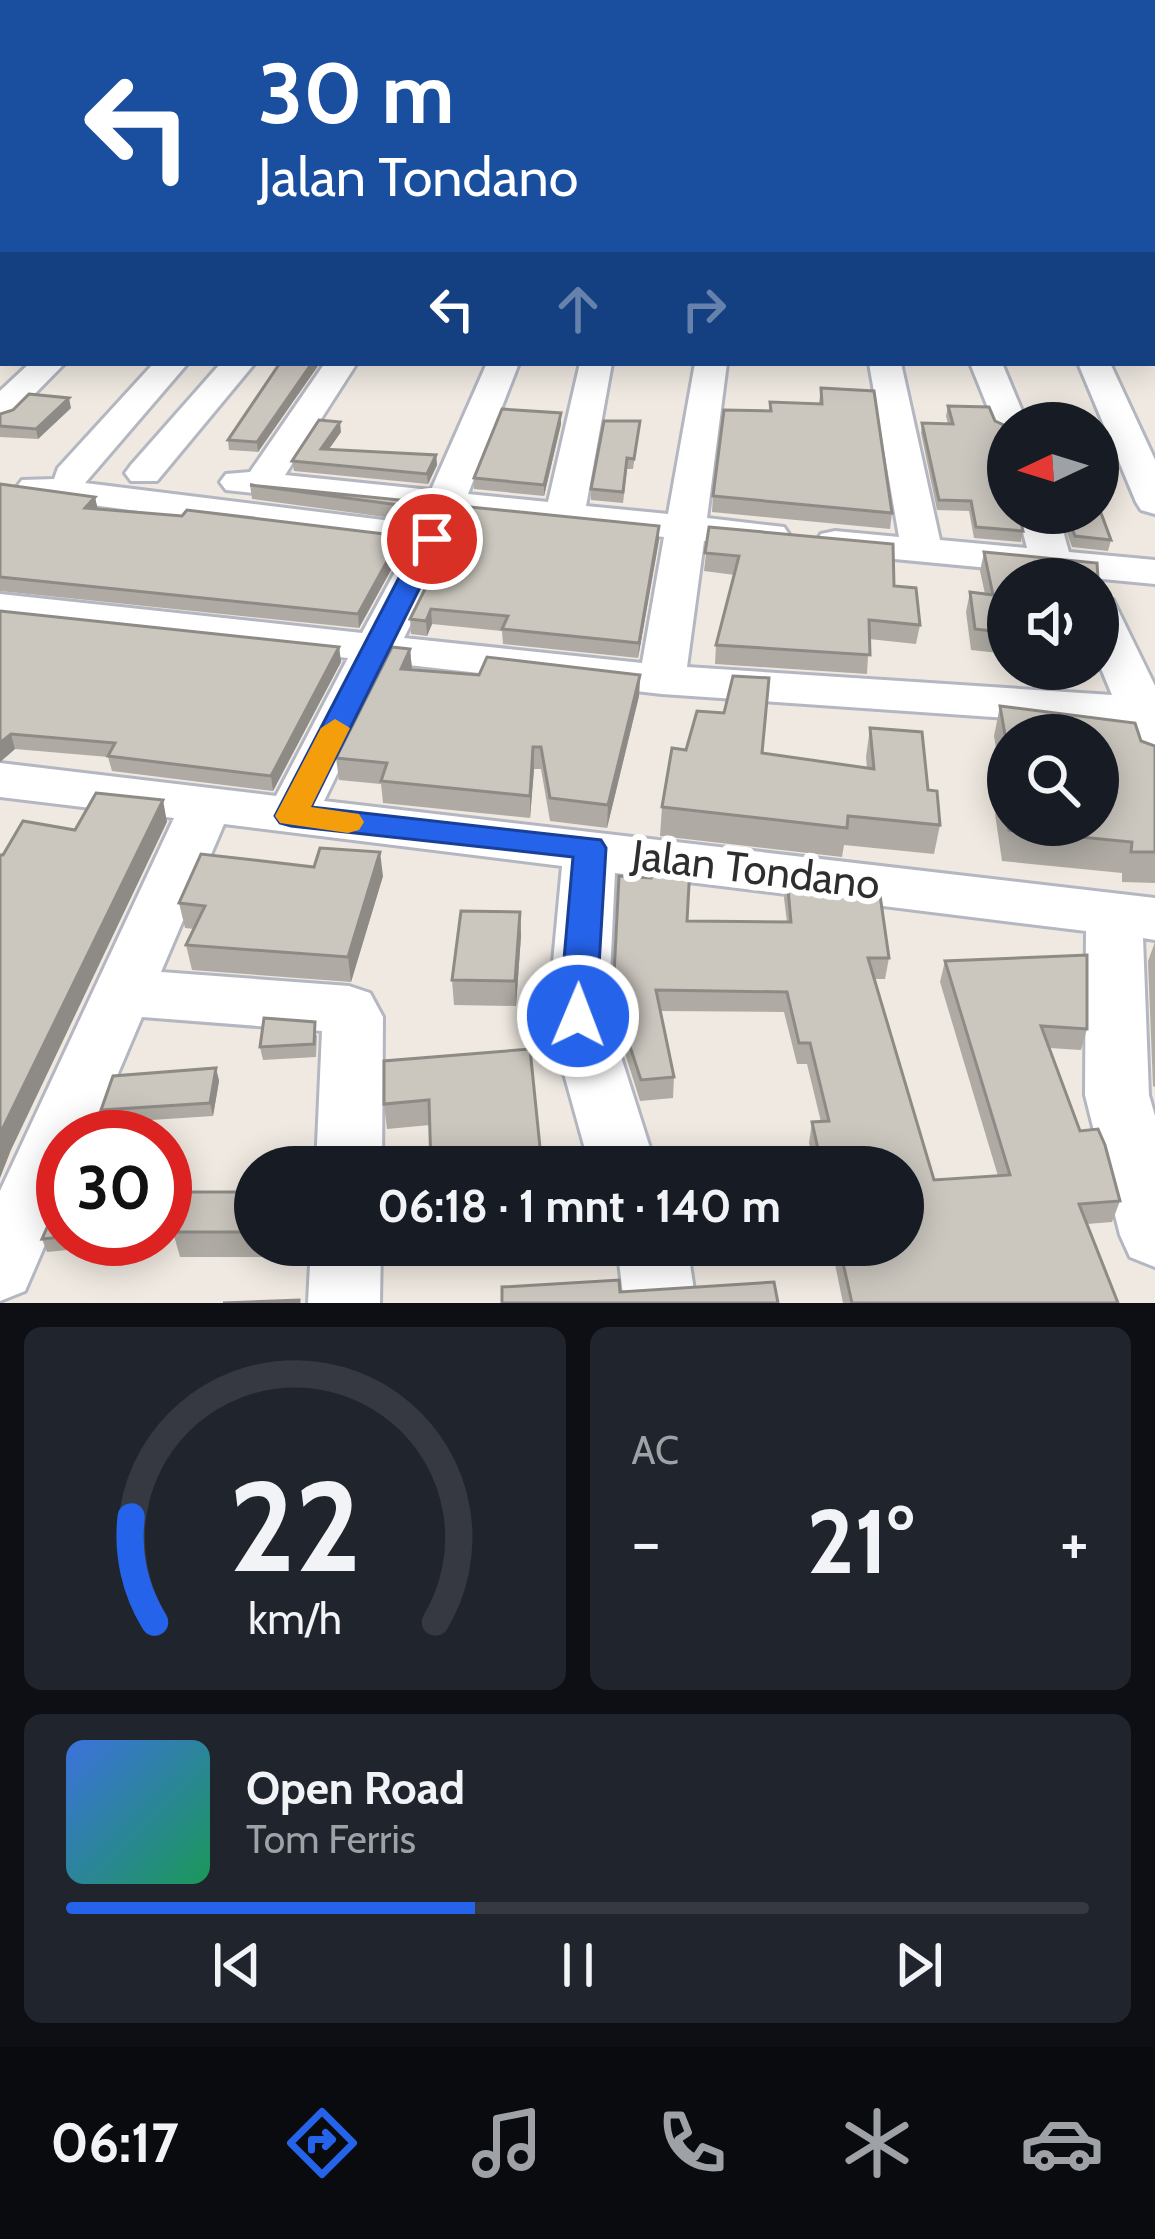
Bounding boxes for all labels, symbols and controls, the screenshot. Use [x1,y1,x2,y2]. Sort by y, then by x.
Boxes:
text: 30 m [258,42,454,144]
icon: left [60,48,216,204]
text: Jalan Tondano [258,144,578,210]
icon: left [419,276,485,342]
icon: ahead [545,276,611,342]
icon: right [671,276,737,342]
north arrow [987,402,1119,534]
map controls [987,402,1119,846]
pin [381,488,483,590]
icon: arrive [399,506,465,572]
button: sound [987,558,1119,690]
button: search [987,714,1119,846]
street label: Jalan Tondano [628,828,883,910]
position arrow [515,953,641,1079]
speed limit sign: 30 [36,1110,192,1266]
text: 06:18 · 1 mnt · 140 m [377,1179,781,1233]
text: AC [632,1426,679,1474]
text: 22 [229,1451,361,1602]
text: 21° [807,1486,914,1596]
text: − [632,1501,661,1582]
text: + [1060,1501,1089,1582]
text: km/h [248,1592,342,1644]
text: Open Road [246,1761,465,1815]
text: Tom Ferris [246,1815,416,1863]
icon: previous [204,1932,270,1998]
icon: pause [545,1932,611,1998]
icon: next [886,1932,952,1998]
icon: directions [280,2101,364,2185]
icon: music [465,2101,549,2185]
icon: phone [650,2101,734,2185]
icon: climate [835,2101,919,2185]
icon: car [1020,2101,1104,2185]
text: 06:17 [51,2110,179,2176]

